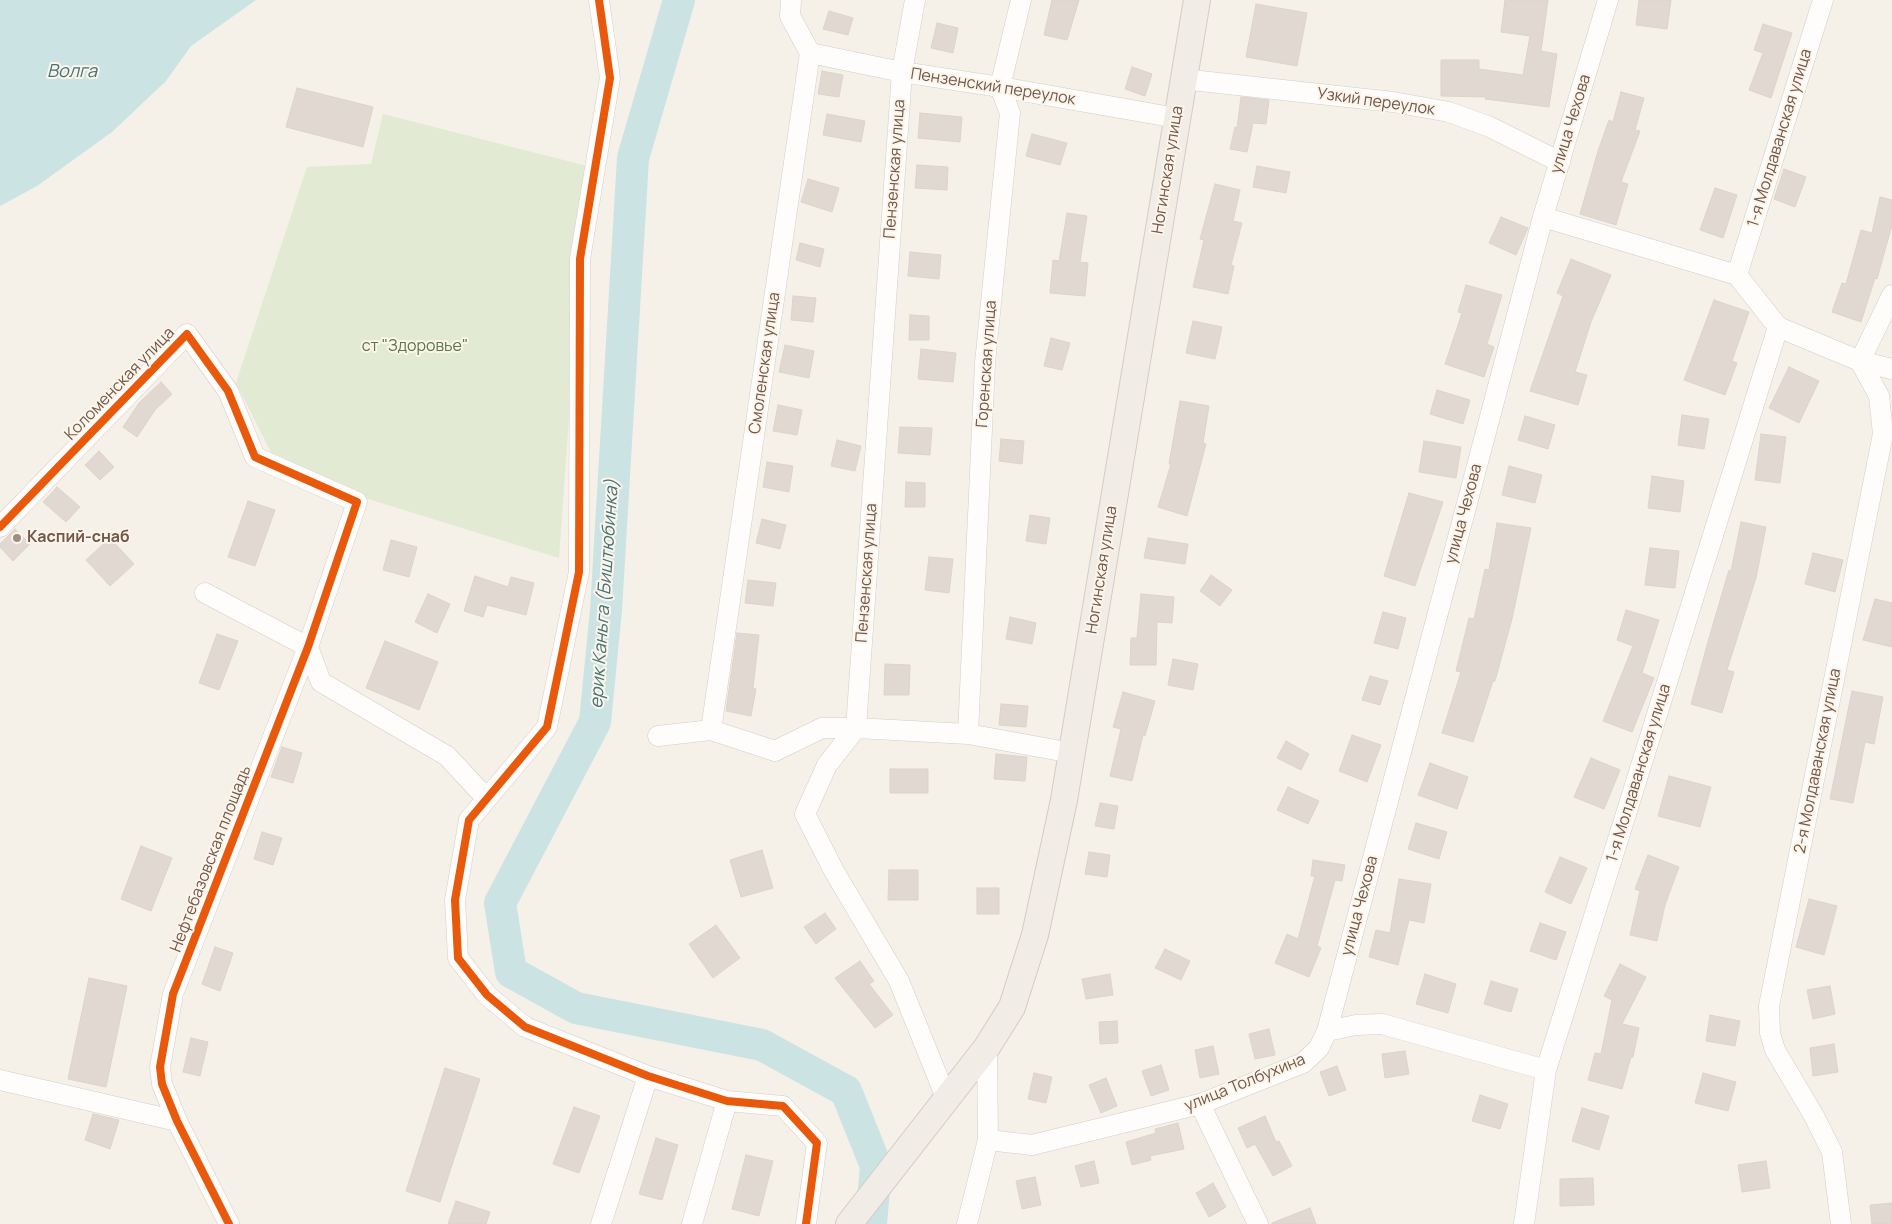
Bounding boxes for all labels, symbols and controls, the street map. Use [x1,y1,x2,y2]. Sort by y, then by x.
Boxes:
street label: 1-я Молдаванская улица [1744,47,1816,229]
water label: Волга [47,61,97,83]
street label: Пензенский переулок [909,64,1077,110]
street label: улица Чехова [1547,72,1595,176]
street label: Узкий переулок [1316,84,1436,120]
street label: Пензенская улица [881,99,909,239]
street label: Ногинская улица [1148,105,1188,235]
street label: Смоленская улица [746,291,784,435]
street label: Горенская улица [973,300,1001,428]
street label: Коломенская улица [61,323,179,445]
park label: ст "Здоровье" [362,337,468,357]
street label: улица Чехова [1441,462,1487,566]
water label: ерик Каньга (Биштюбинка) [586,479,624,709]
street label: Пензенская улица [853,503,881,643]
street label: Ногинская улица [1082,505,1122,635]
place label: Каспий-снаб [27,528,130,548]
marker: Каспий-снаб [11,532,23,544]
street label: 2-я Молдаванская улица [1791,667,1845,855]
street label: 1-я Молдаванская улица [1603,682,1675,864]
street label: Нефтебазовская площадь [167,763,255,955]
street label: улица Чехова [1337,854,1383,958]
street label: улица Толбухина [1182,1050,1308,1116]

